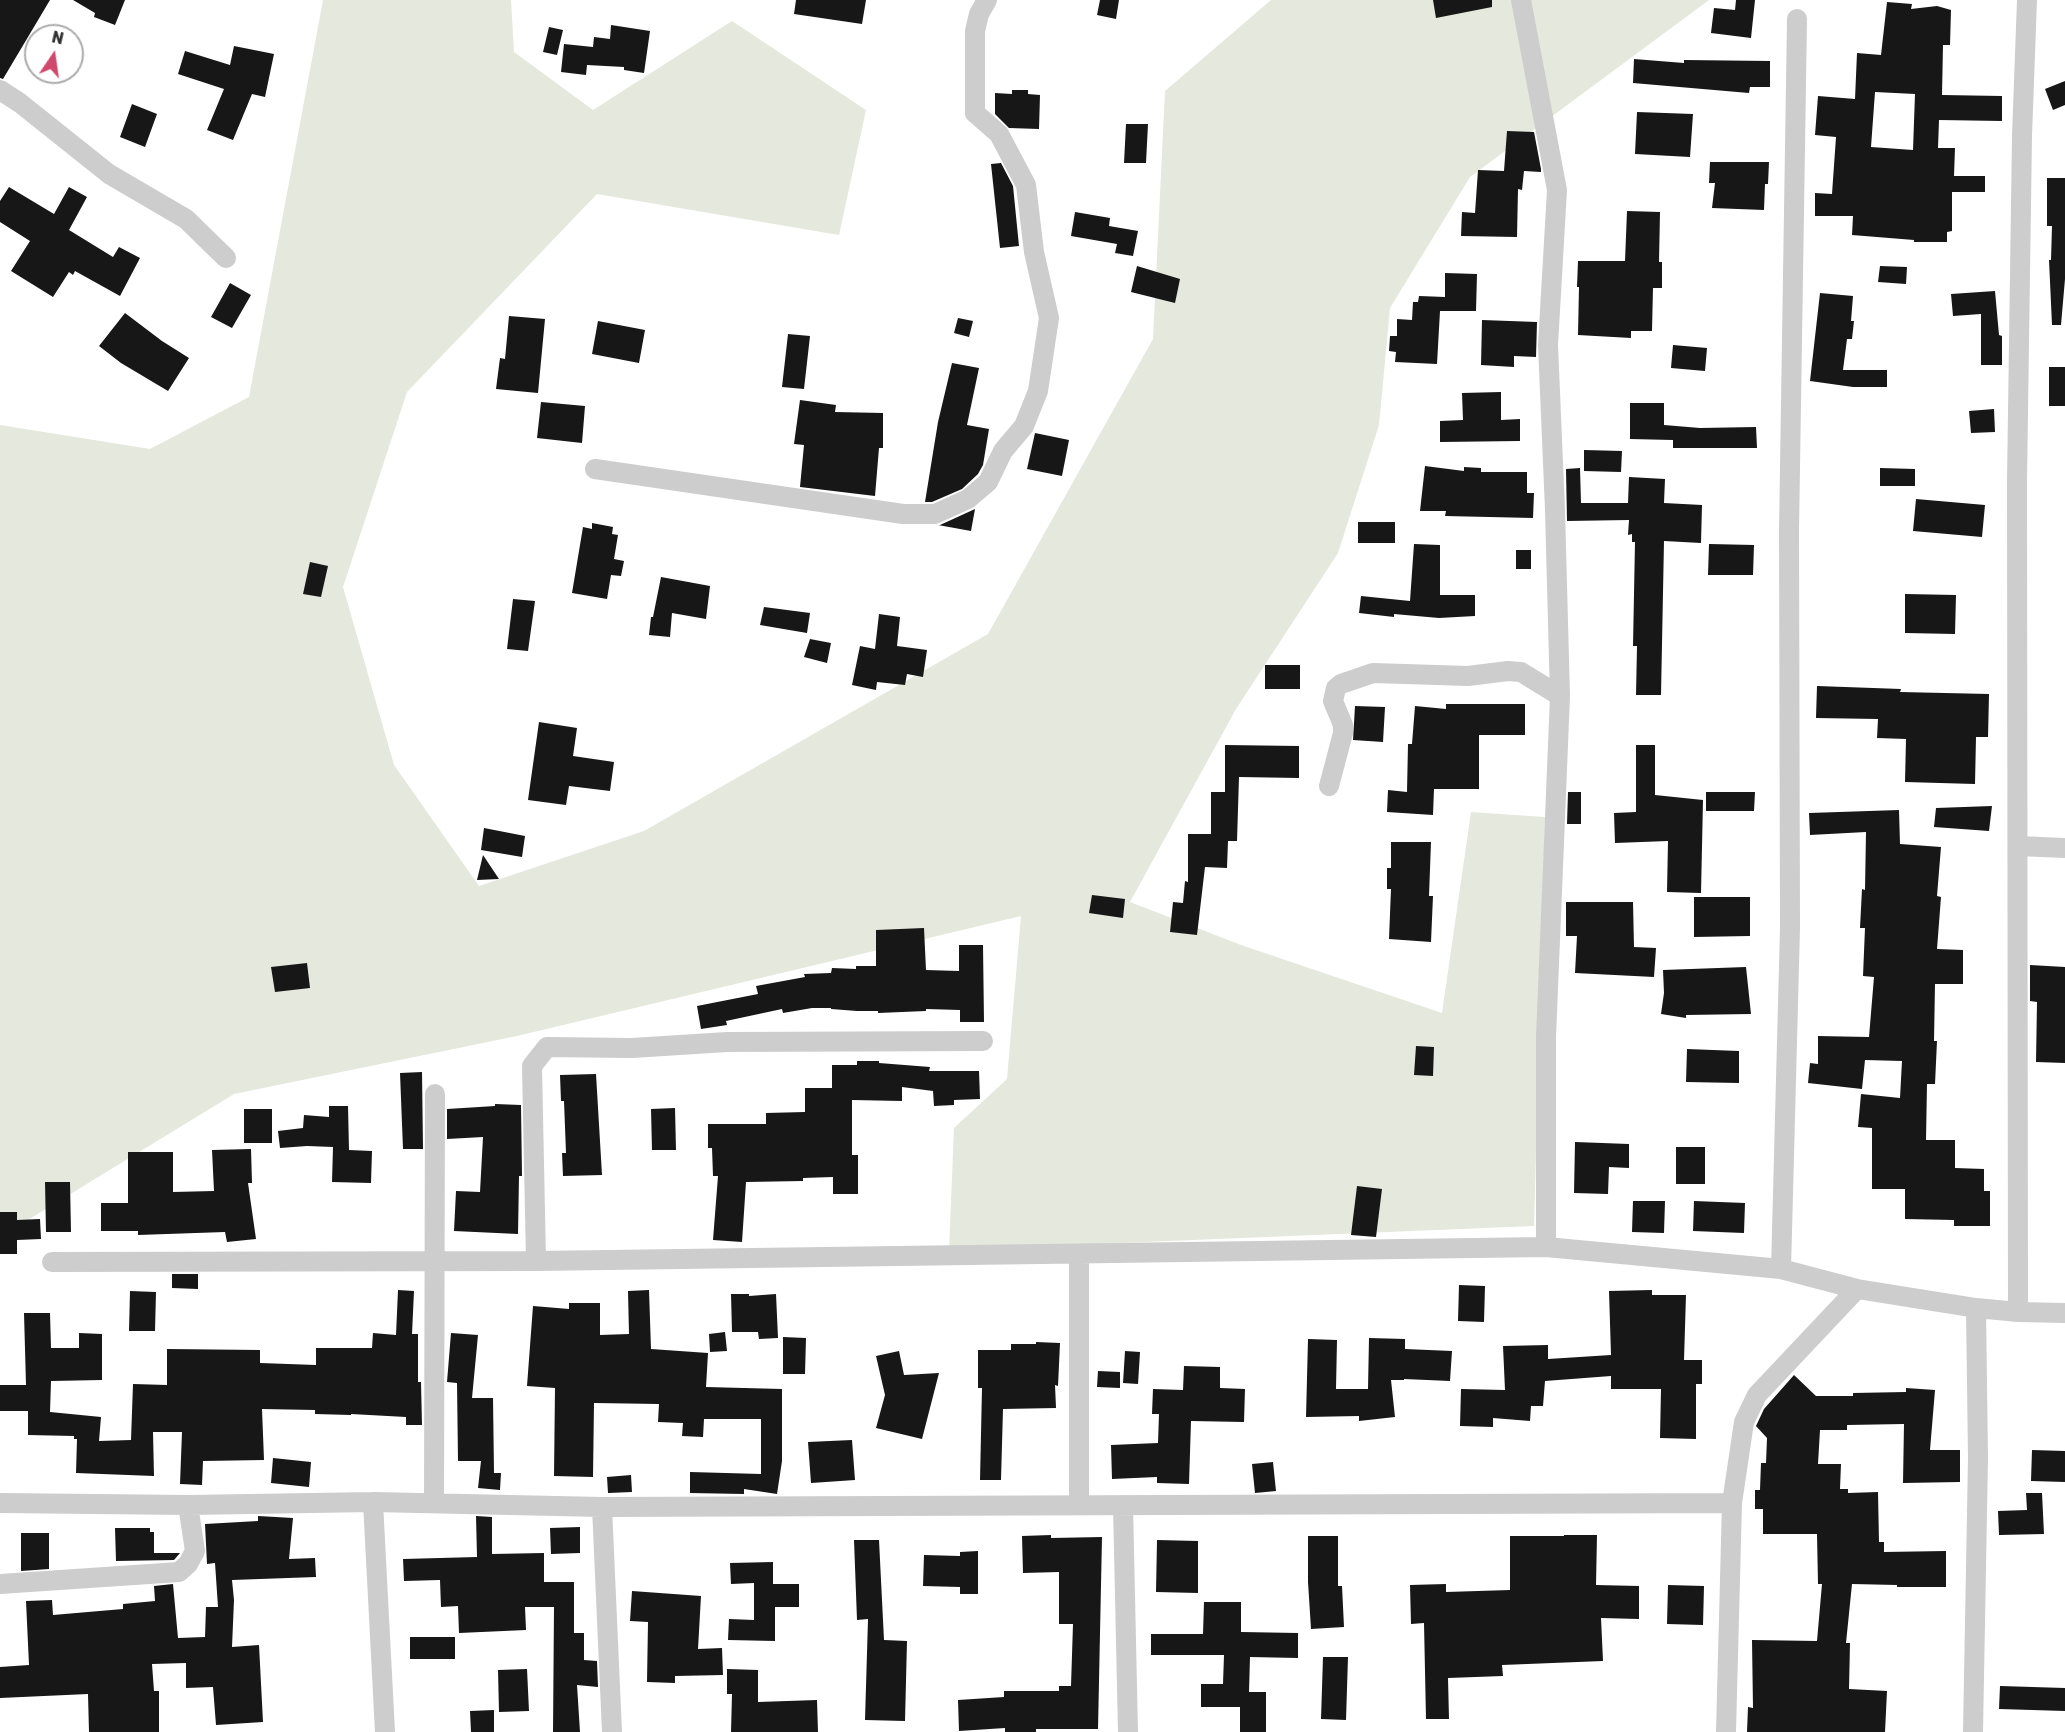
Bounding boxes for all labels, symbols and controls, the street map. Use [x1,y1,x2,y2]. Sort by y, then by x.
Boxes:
north arrow [24,24,84,84]
text: N [50,27,65,48]

